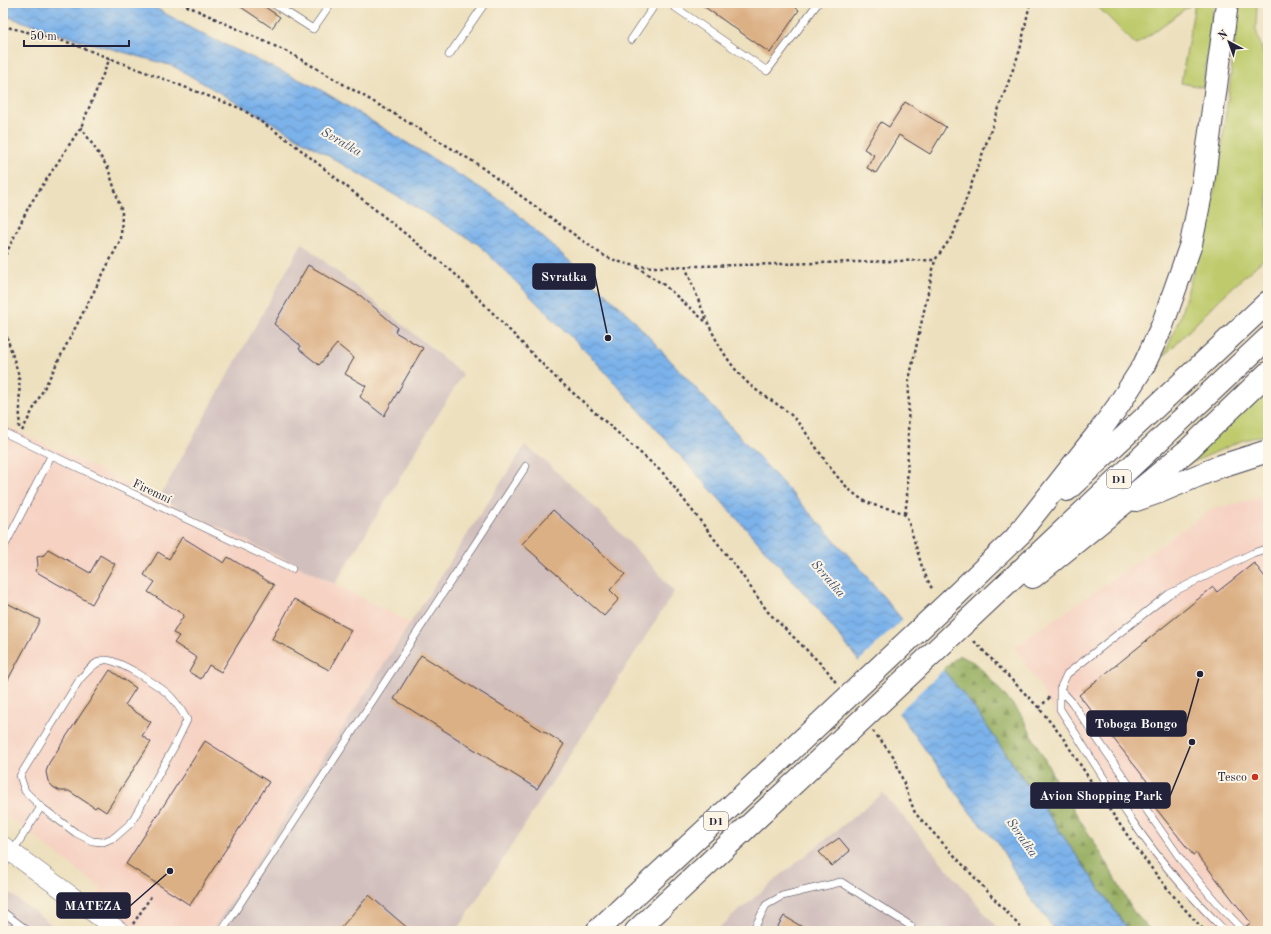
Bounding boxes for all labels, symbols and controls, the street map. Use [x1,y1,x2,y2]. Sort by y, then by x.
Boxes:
scale bar [24,22,129,48]
north arrow [1209,22,1249,62]
text: N [1217,28,1231,42]
text: 50 m [30,30,57,43]
water label: Svratka [319,126,364,159]
callout: Svratka [533,264,595,289]
text: Svratka [541,271,587,284]
road number: D1 [1107,470,1131,488]
street label: Firemní [130,478,173,506]
water label: Svratka [808,558,847,600]
callout: Toboga Bongo [1087,711,1186,736]
text: Toboga Bongo [1095,718,1177,731]
place label: Tesco [1217,772,1247,784]
marker: Tesco [1250,772,1260,782]
callout: Avion Shopping Park [1031,783,1170,808]
text: Avion Shopping Park [1040,790,1163,803]
road number: D1 [704,812,728,830]
water label: Svratka [1004,816,1040,860]
callout: MATEZA [57,893,130,918]
text: MATEZA [65,900,122,913]

